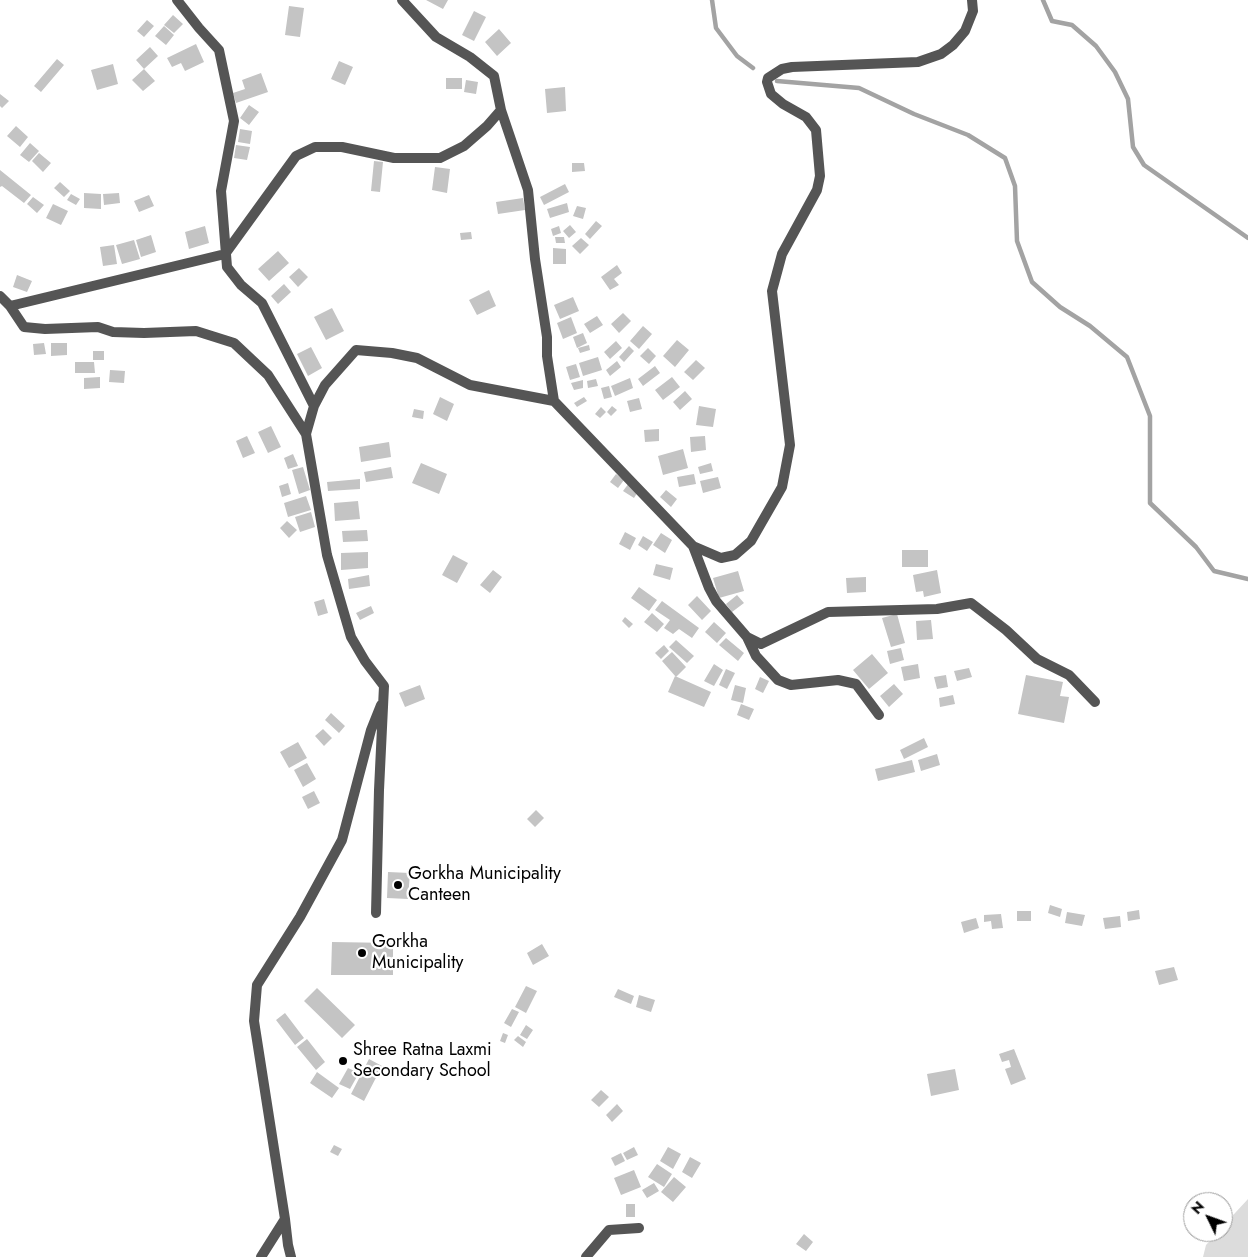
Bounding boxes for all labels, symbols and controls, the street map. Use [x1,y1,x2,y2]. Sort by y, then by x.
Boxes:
place label: Gorkha Municipality Canteen [408,864,561,906]
marker: Gorkha Municipality Canteen [392,879,404,891]
place label: Gorkha Municipality [372,932,463,974]
marker: Gorkha Municipality [356,947,368,959]
place label: Shree Ratna Laxmi Secondary School [353,1040,492,1082]
marker: Shree Ratna Laxmi Secondary School [337,1055,349,1067]
north arrow [1183,1192,1233,1242]
text: N [1186,1197,1209,1218]

